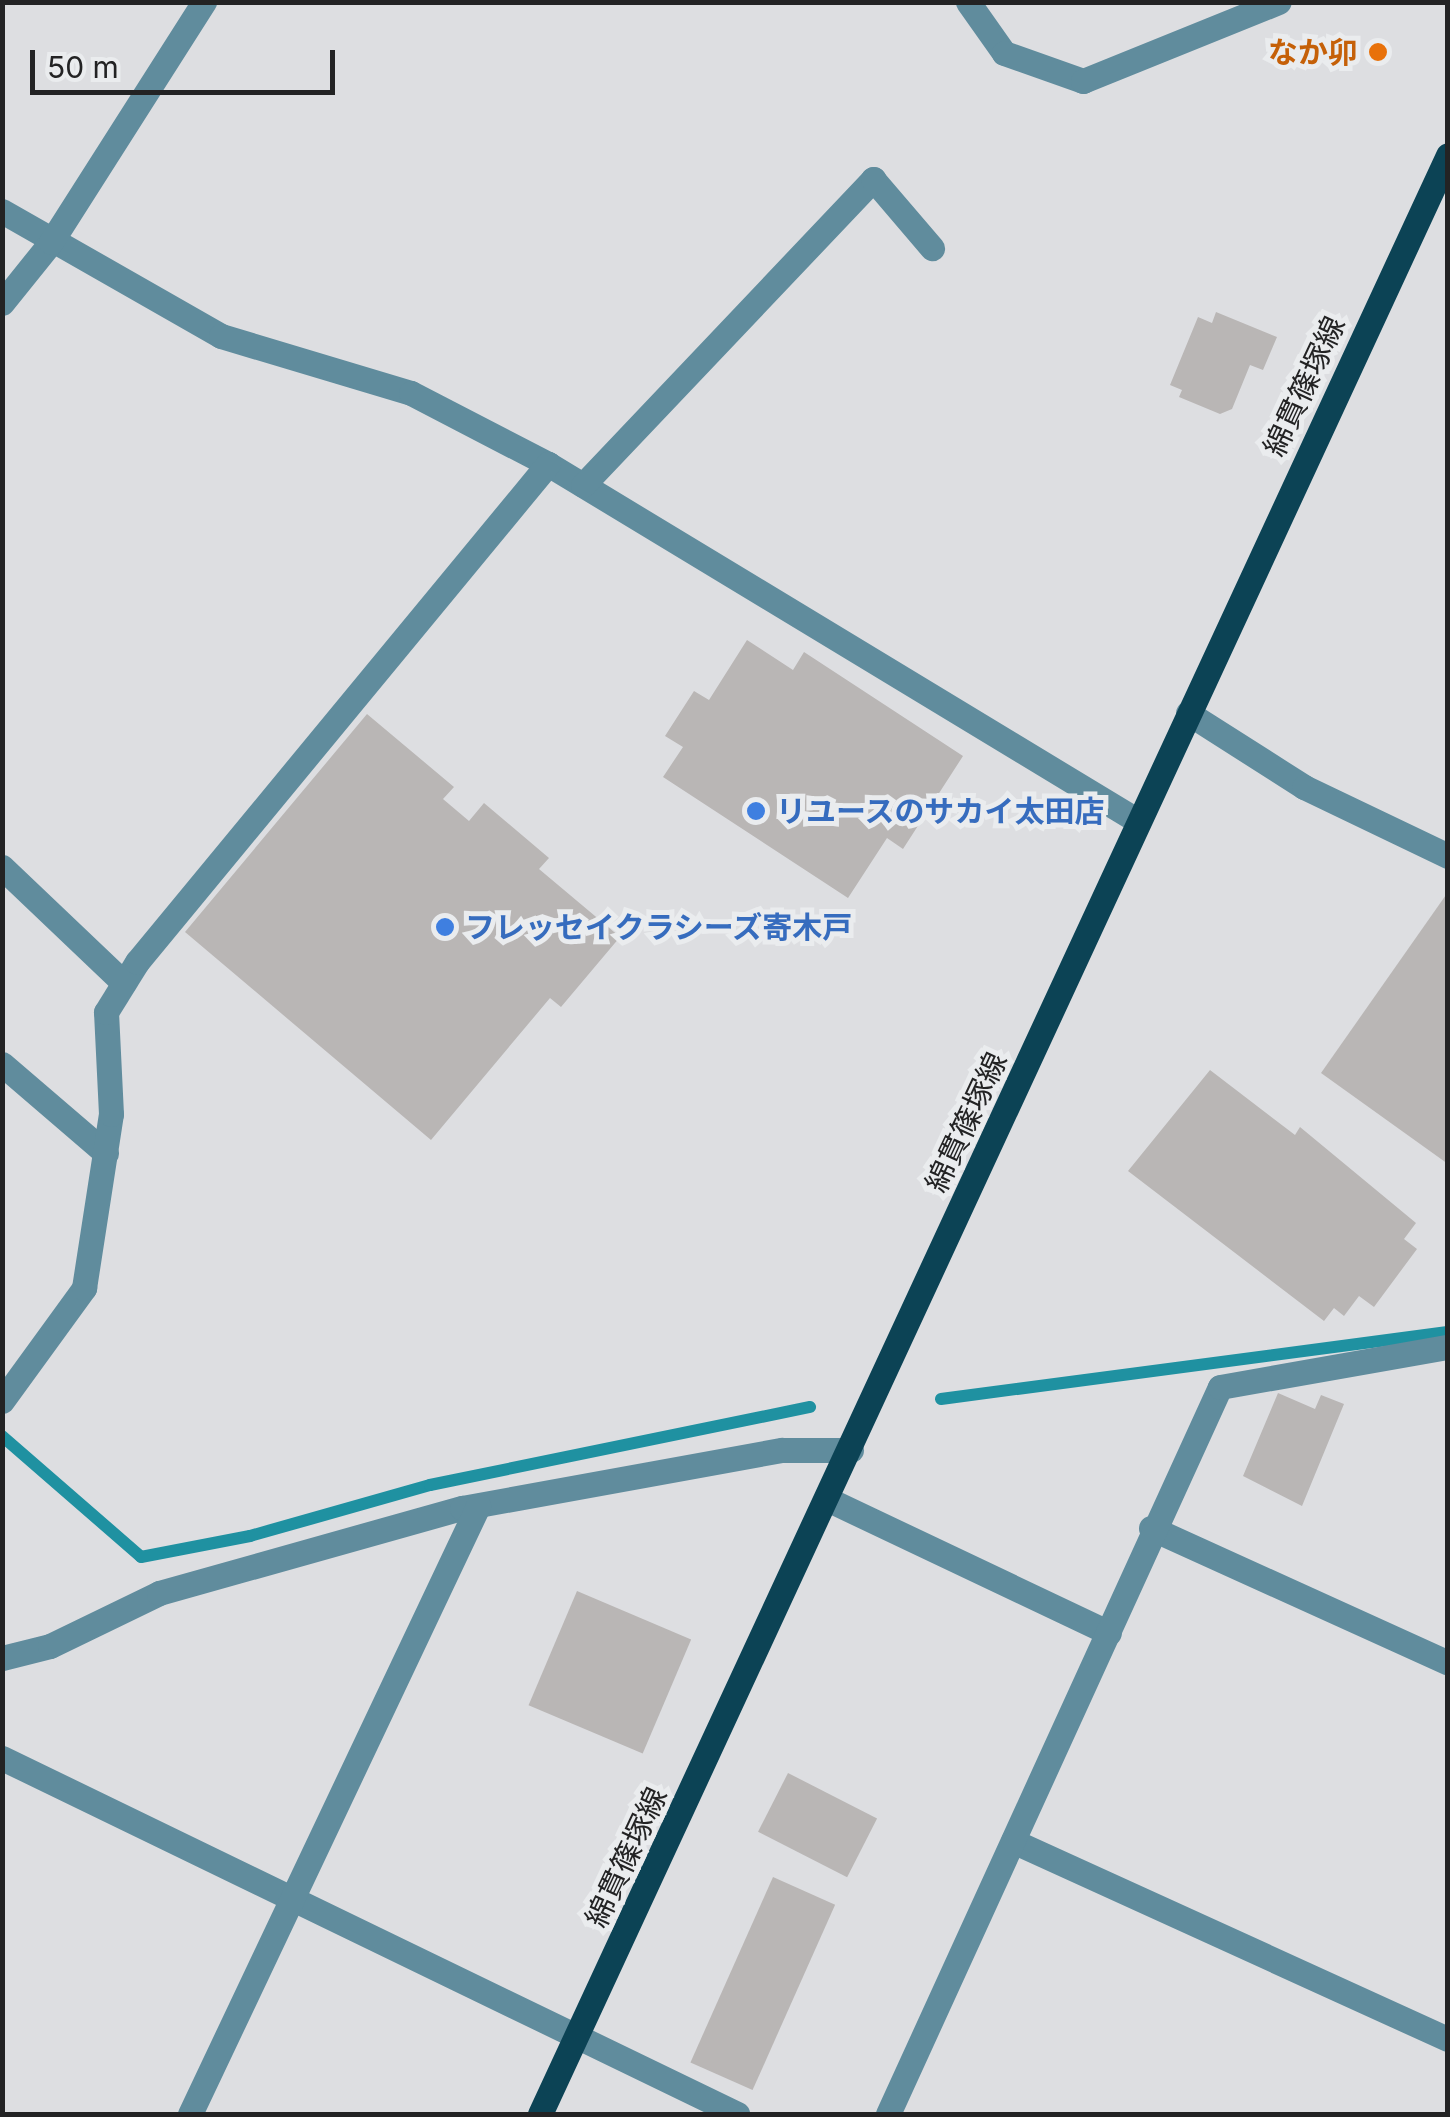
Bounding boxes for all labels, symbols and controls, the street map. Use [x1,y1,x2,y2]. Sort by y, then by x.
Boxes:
scale bar [35,30,340,92]
place label: なか卯 [1268,34,1358,70]
marker: なか卯 [1367,41,1389,63]
text: 50 m [47,49,119,85]
street label: 綿貫篠塚線 [1256,310,1352,462]
place label: リユースのサカイ太田店 [776,793,1106,829]
marker: リユースのサカイ太田店 [745,800,767,822]
place label: フレッセイクラシーズ寄木戸 [465,909,855,945]
marker: フレッセイクラシーズ寄木戸 [434,916,456,938]
street label: 綿貫篠塚線 [918,1046,1014,1198]
street label: 綿貫篠塚線 [578,1781,674,1933]

